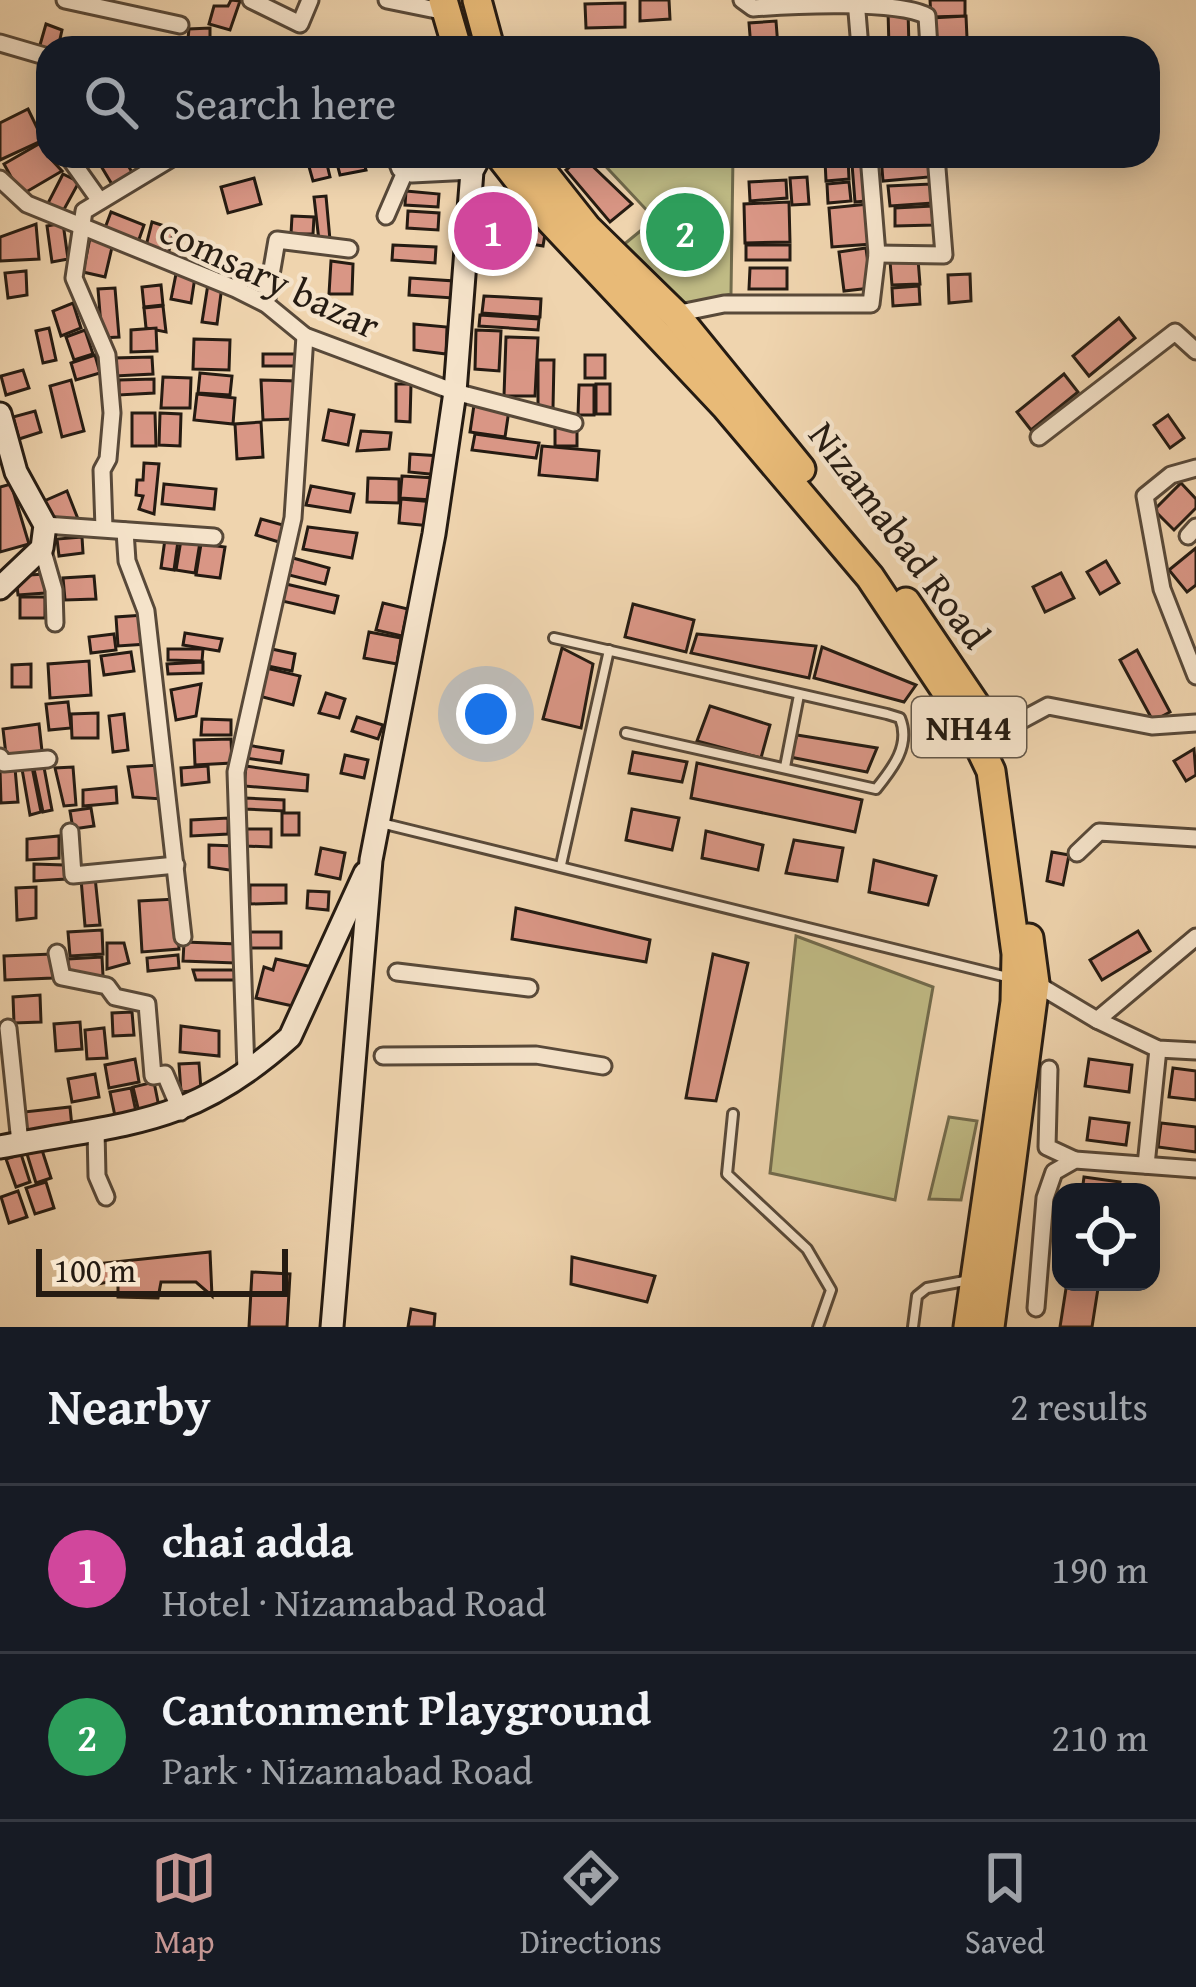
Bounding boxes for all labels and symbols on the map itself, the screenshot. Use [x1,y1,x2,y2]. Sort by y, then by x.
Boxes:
pin: 1 [454,186,532,276]
pin: 2 [646,187,724,277]
street label: comsary bazar [151,201,390,353]
street label: Nizamabad Road [796,409,1005,661]
your location [456,684,516,744]
road number: NH44 [912,697,1026,757]
scale bar [36,1243,288,1296]

